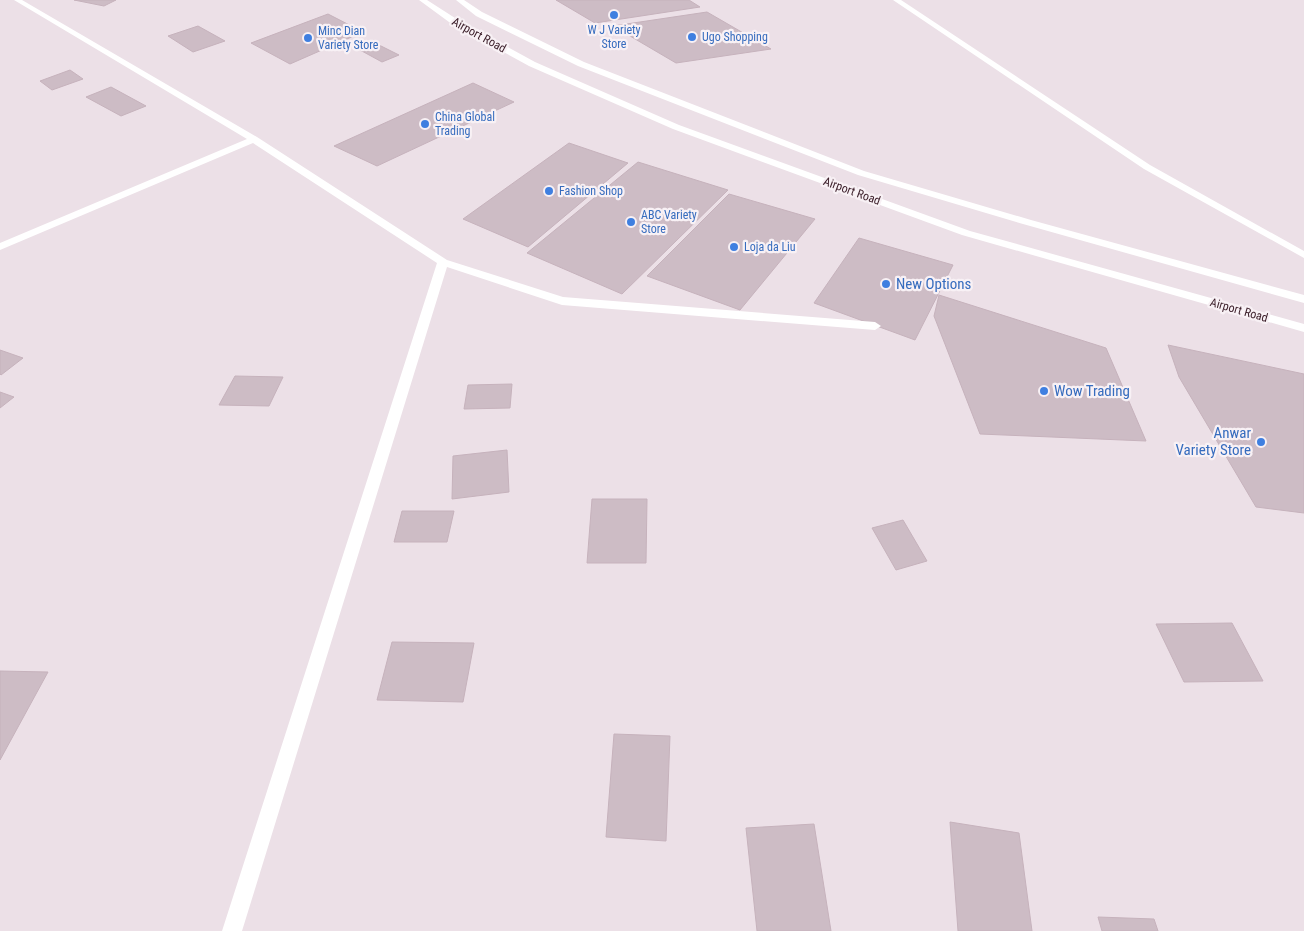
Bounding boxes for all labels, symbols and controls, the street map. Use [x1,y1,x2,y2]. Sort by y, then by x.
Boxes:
marker: W J Variety Store [608,9,620,21]
street label: Airport Road [450,14,509,56]
place label: W J Variety Store [587,23,641,51]
place label: Minc Dian Variety Store [318,24,379,52]
place label: Ugo Shopping [702,30,768,44]
marker: Ugo Shopping [686,31,698,43]
marker: Minc Dian Variety Store [302,32,314,44]
place label: China Global Trading [435,110,495,138]
marker: China Global Trading [419,118,431,130]
street label: Airport Road [822,174,882,208]
place label: Fashion Shop [559,184,623,198]
marker: Fashion Shop [543,185,555,197]
place label: ABC Variety Store [641,208,697,236]
marker: ABC Variety Store [625,216,637,228]
place label: Loja da Liu [744,240,796,254]
marker: Loja da Liu [728,241,740,253]
place label: New Options [896,275,972,293]
marker: New Options [880,278,892,290]
street label: Airport Road [1208,295,1270,325]
place label: Wow Trading [1054,382,1130,400]
marker: Wow Trading [1038,385,1050,397]
place label: Anwar Variety Store [1176,424,1251,459]
marker: Anwar Variety Store [1255,436,1267,448]

